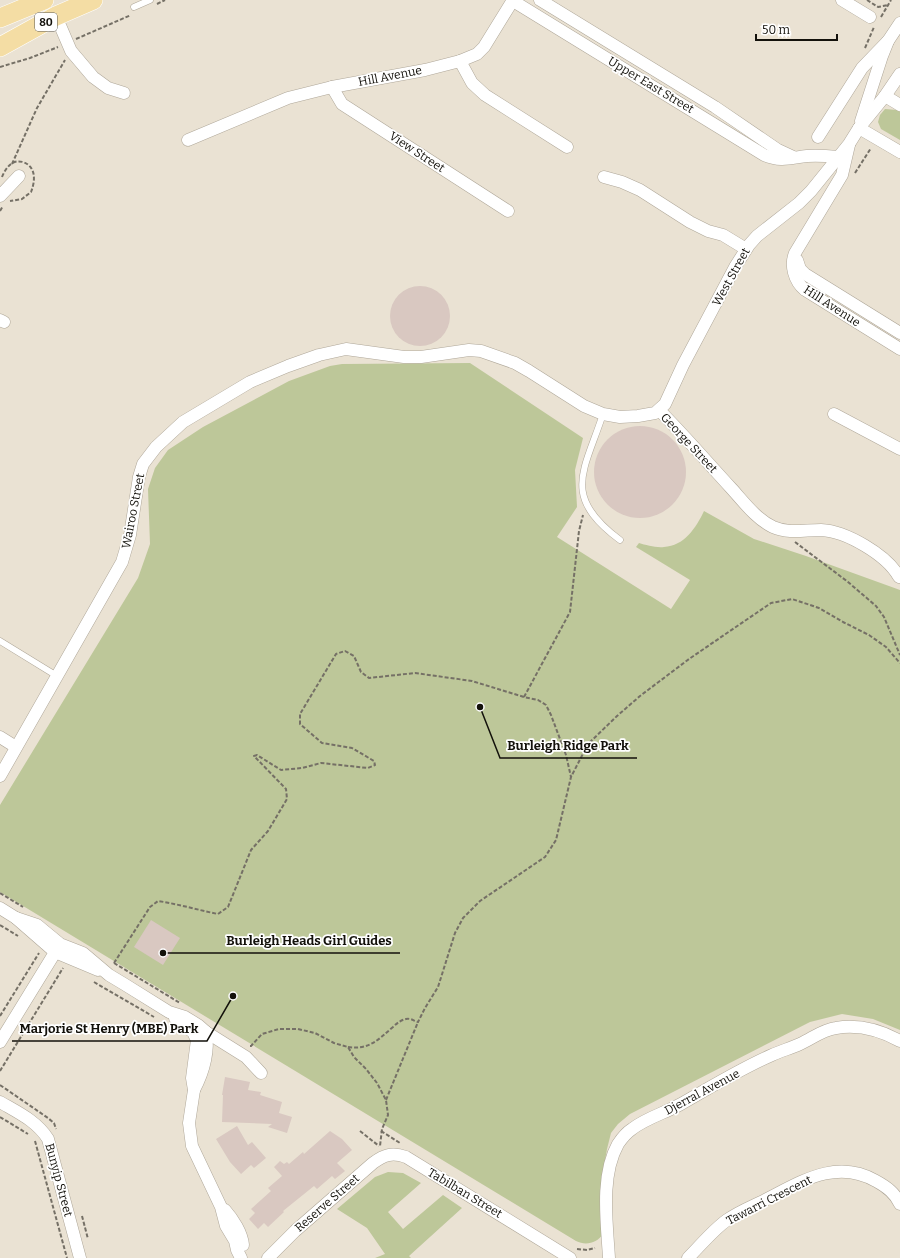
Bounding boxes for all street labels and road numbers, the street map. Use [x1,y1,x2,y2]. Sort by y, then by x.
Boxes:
road number: 80 [35,13,57,31]
street label: Upper East Street [606,54,697,117]
street label: Hill Avenue [357,63,423,89]
street label: View Street [387,129,448,176]
street label: West Street [709,245,753,309]
street label: Hill Avenue [801,283,863,329]
street label: George Street [658,410,721,476]
street label: Wairoo Street [119,471,147,550]
street label: Djerral Avenue [662,1066,742,1118]
street label: Bunyip Street [42,1142,76,1219]
street label: Tabilban Street [425,1165,505,1221]
street label: Reserve Street [292,1171,363,1235]
street label: Tawarri Crescent [724,1172,815,1228]

